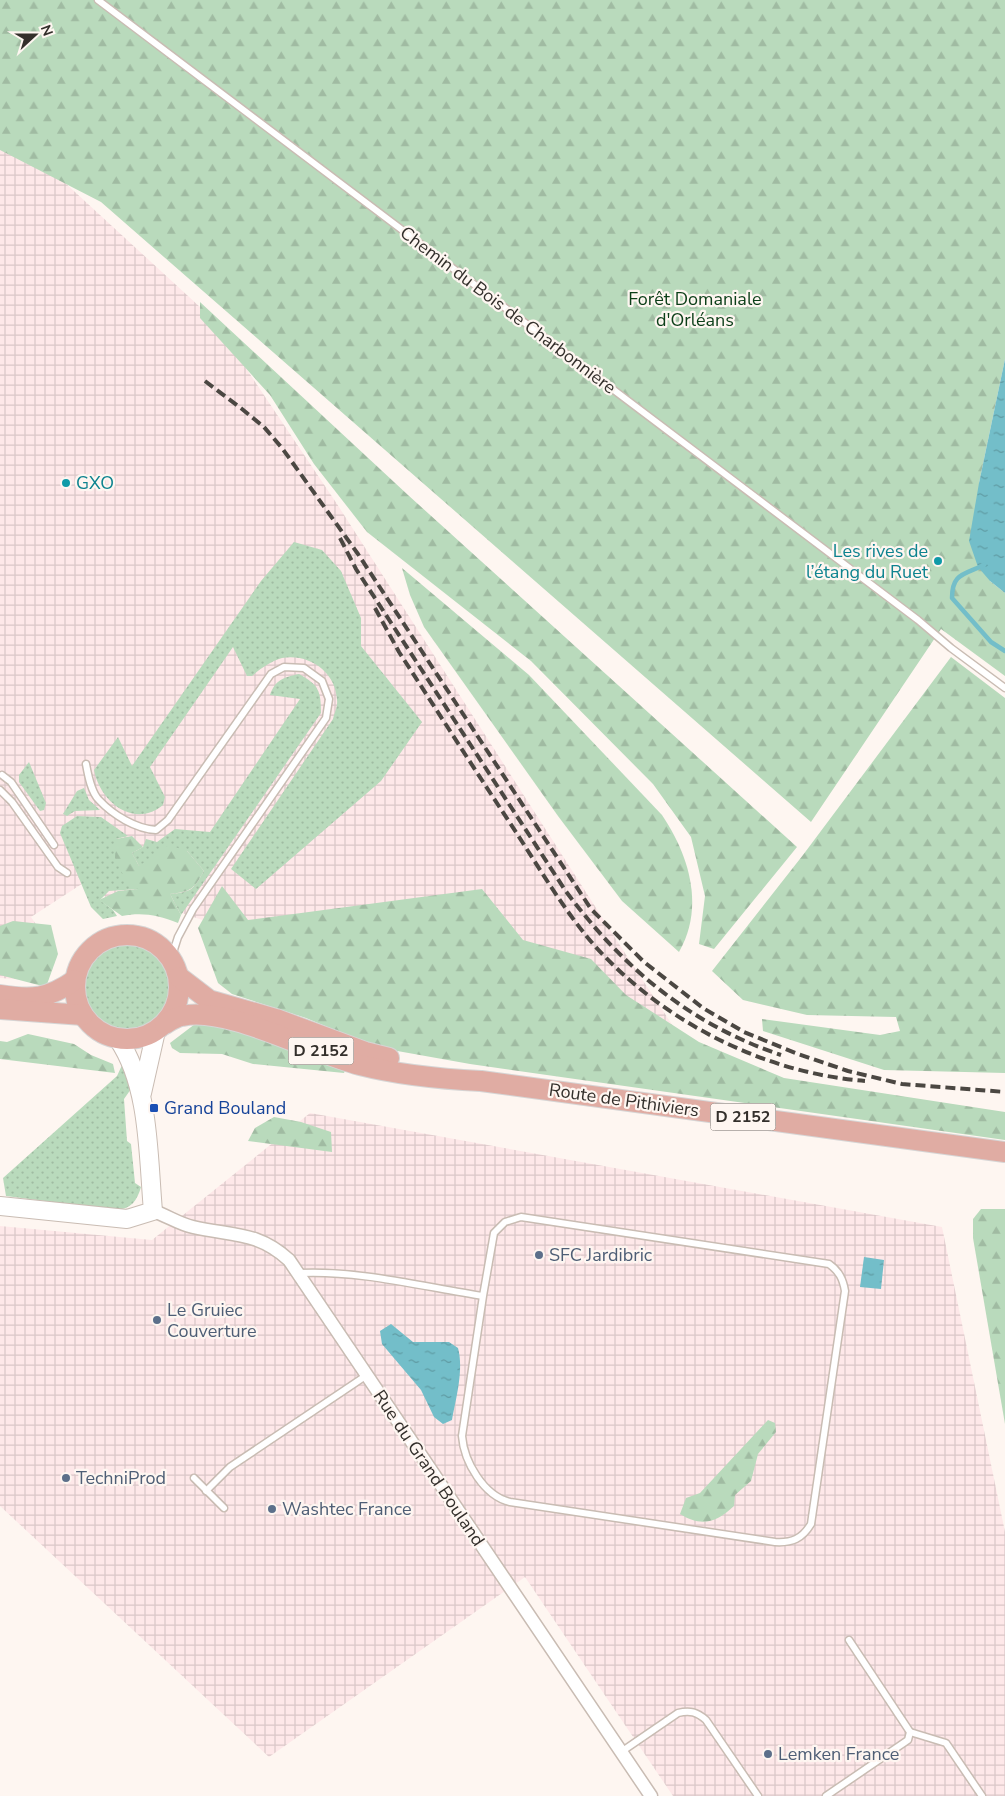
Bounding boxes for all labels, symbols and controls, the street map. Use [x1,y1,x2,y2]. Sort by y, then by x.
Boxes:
north arrow [10,10,60,60]
text: N [36,22,57,39]
street label: Chemin du Bois de Charbonnière [395,221,621,399]
park label: Forêt Domaniale d'Orléans [628,287,762,332]
place label: GXO [76,471,114,495]
marker: GXO [60,477,72,489]
place label: Les rives de l’étang du Ruet [806,539,929,584]
marker: Les rives de l’étang du Ruet [932,555,944,567]
road number: D 2152 [288,1038,354,1064]
street label: Route de Pithiviers [547,1078,701,1122]
place label: Grand Bouland [164,1096,286,1120]
marker: Grand Bouland [148,1102,160,1114]
road number: D 2152 [710,1104,776,1130]
place label: SFC Jardibric [549,1243,652,1267]
marker: SFC Jardibric [533,1249,545,1261]
place label: Le Gruiec Couverture [167,1298,257,1343]
marker: Le Gruiec Couverture [151,1314,163,1326]
street label: Rue du Grand Bouland [368,1385,490,1551]
place label: TechniProd [76,1466,166,1490]
marker: TechniProd [60,1472,72,1484]
place label: Washtec France [282,1497,412,1521]
marker: Washtec France [266,1503,278,1515]
place label: Lemken France [778,1742,899,1766]
marker: Lemken France [762,1748,774,1760]

